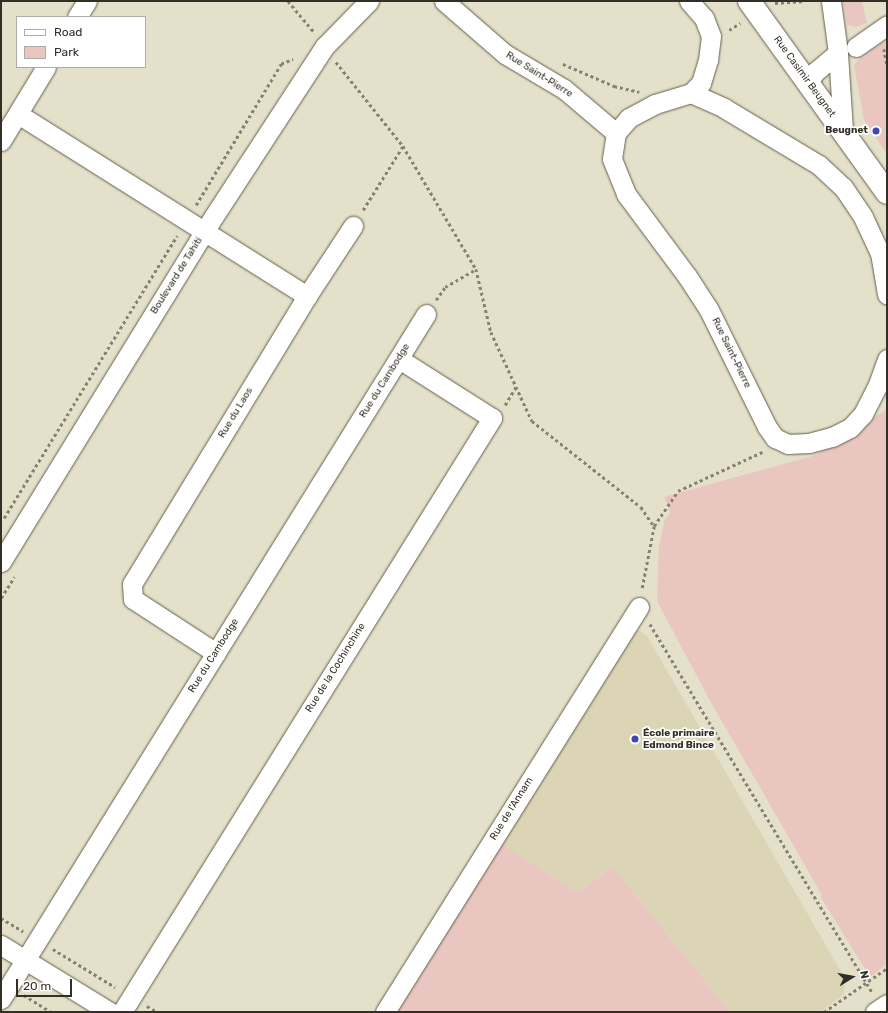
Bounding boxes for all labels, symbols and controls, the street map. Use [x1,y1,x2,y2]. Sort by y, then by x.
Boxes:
legend [16,16,146,68]
text: Road [54,25,82,39]
street label: Rue Casimir Beugnet [770,34,838,120]
text: Park [54,45,79,59]
street label: Rue Saint-Pierre [503,50,575,100]
place label: Beugnet [825,125,868,137]
marker: Beugnet [871,126,881,136]
street label: Boulevard de Tahiti [148,235,206,317]
street label: Rue Saint-Pierre [709,316,753,390]
street label: Rue du Cambodge [357,342,413,420]
street label: Rue du Laos [216,385,256,441]
street label: Rue du Cambodge [186,617,242,695]
street label: Rue de la Cochinchine [304,621,368,715]
place label: École primaire Edmond Bince [643,727,714,750]
marker: École primaire Edmond Bince [630,734,640,744]
street label: Rue de l'Annam [488,775,536,843]
north arrow [832,957,872,997]
text: N [857,969,871,980]
scale bar [18,971,74,997]
text: 20 m [23,979,51,993]

